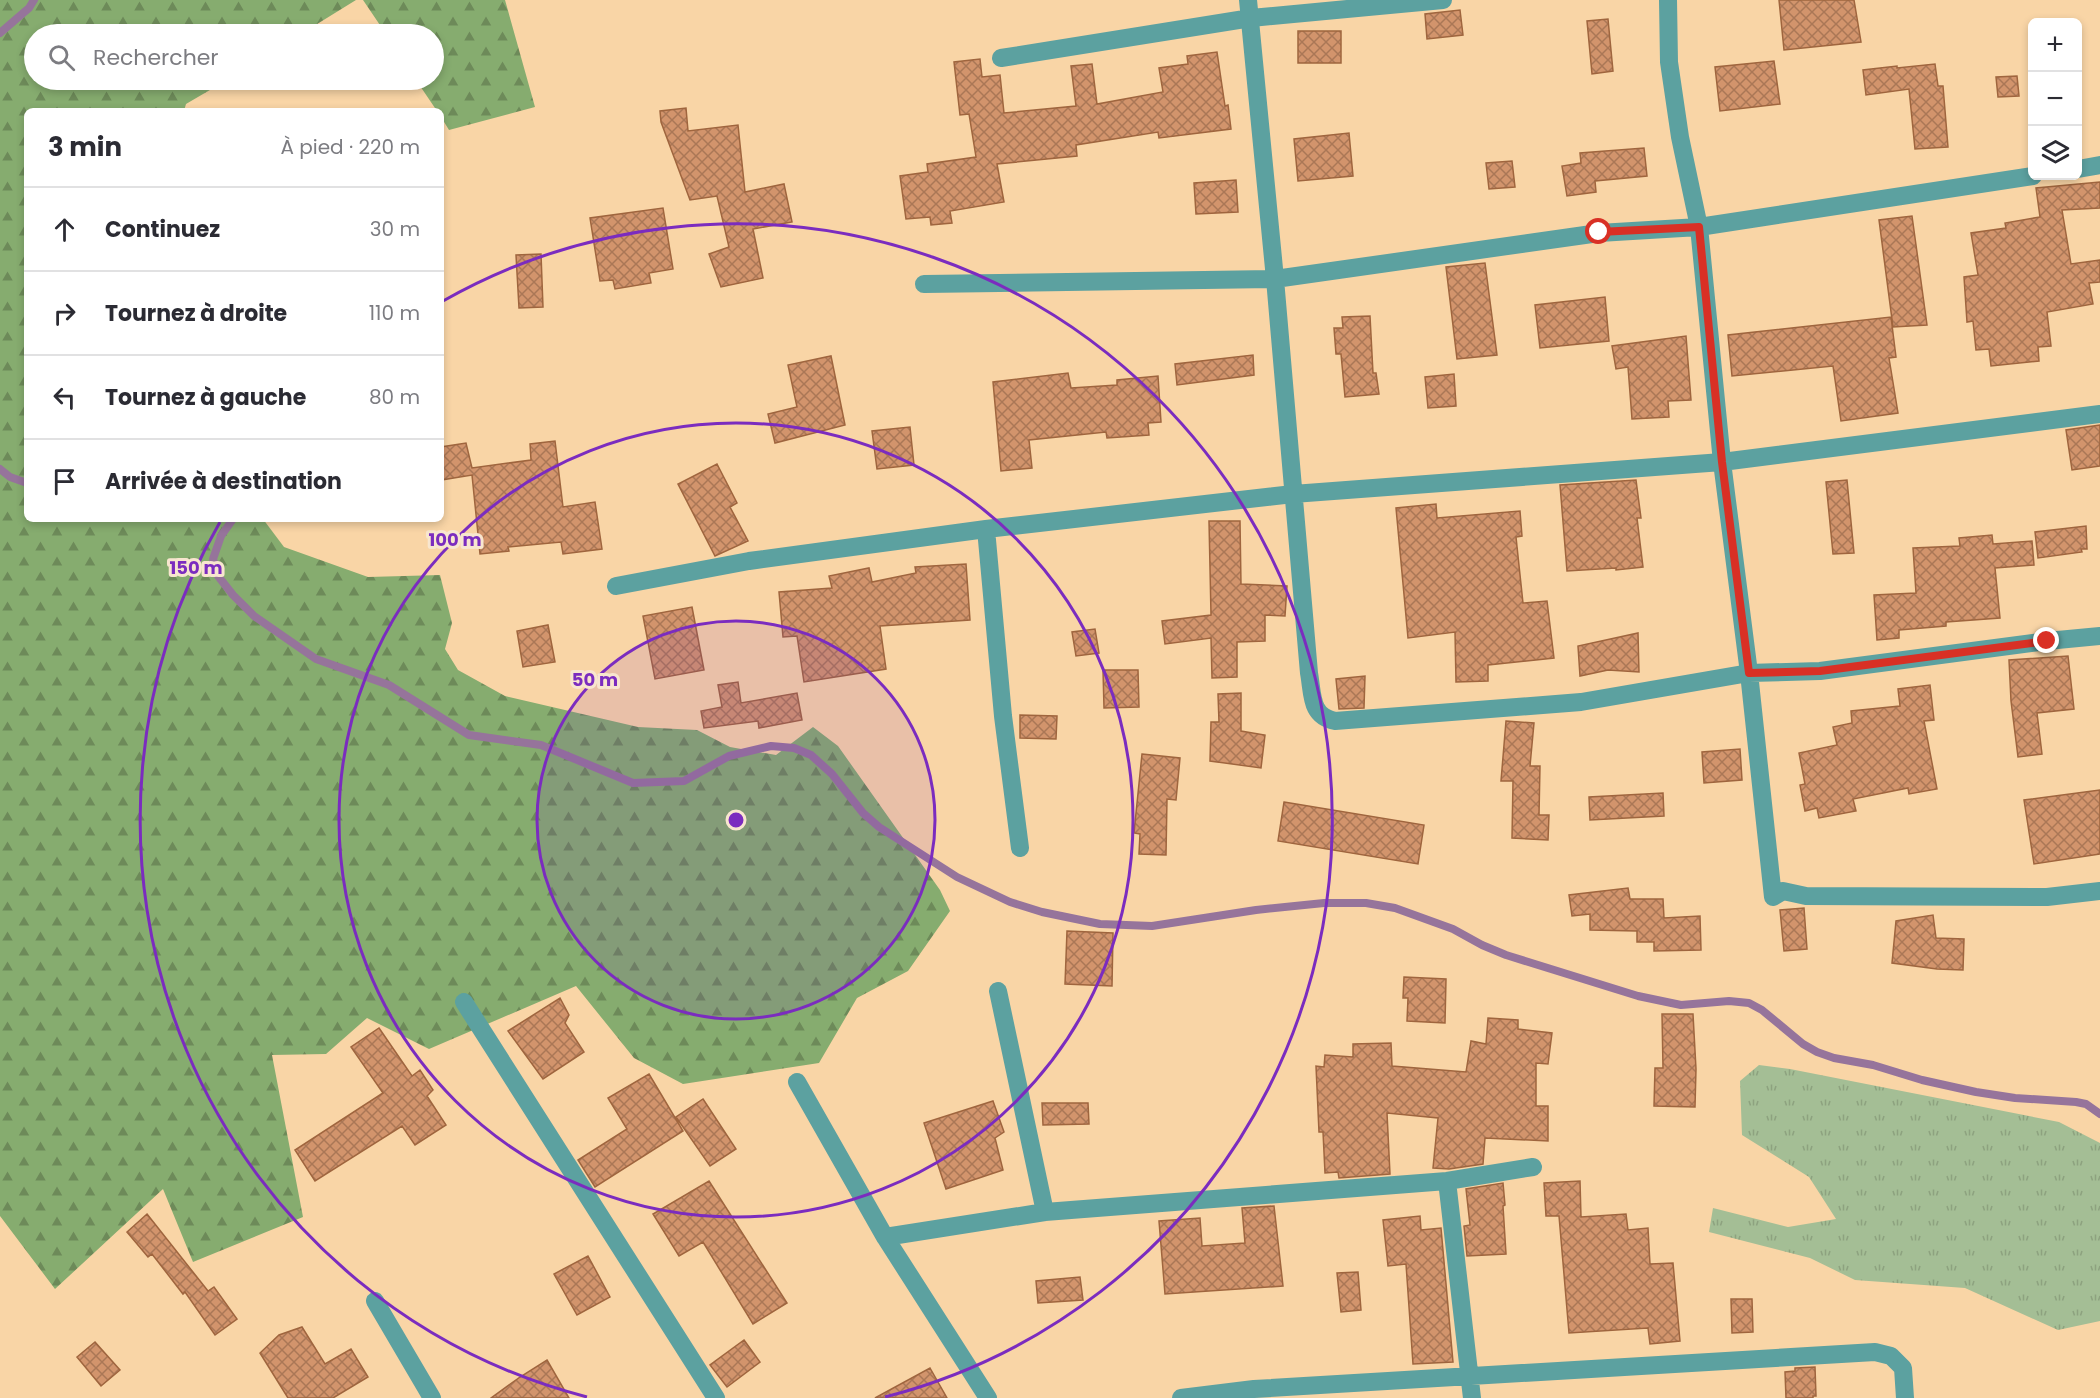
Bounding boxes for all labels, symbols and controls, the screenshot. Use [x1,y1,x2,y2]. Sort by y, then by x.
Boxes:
map controls [2028,18,2082,180]
button: + [2028,18,2082,72]
search box [24,24,444,90]
icon: search [45,41,78,74]
text: Rechercher [93,42,219,73]
button: − [2028,72,2082,126]
button: layers [2028,126,2082,180]
text: 3 min [48,129,122,165]
text: À pied · 220 m [280,133,420,161]
icon: ahead [48,213,81,246]
text: Continuez [105,214,220,245]
text: 30 m [370,215,420,243]
route start [1585,218,1611,244]
icon: right [48,297,81,330]
text: Tournez à droite [105,298,287,329]
text: 110 m [369,299,420,327]
icon: left [48,381,81,414]
text: Tournez à gauche [105,382,306,413]
text: 80 m [369,383,420,411]
icon: arrive [48,465,81,498]
text: Arrivée à destination [105,466,342,497]
text: 100 m [428,527,482,552]
text: 150 m [169,555,223,580]
route end [2033,627,2059,653]
text: 50 m [572,667,618,692]
centre of rings [726,810,746,830]

